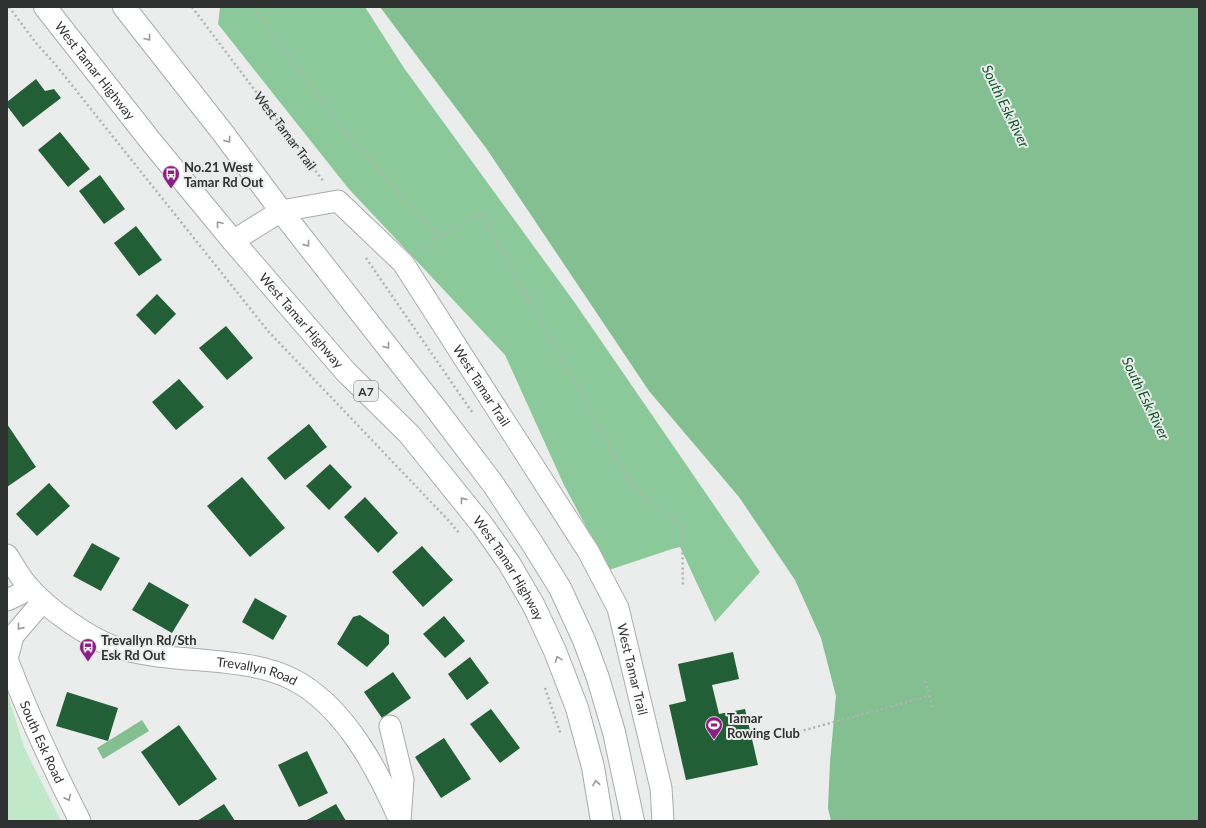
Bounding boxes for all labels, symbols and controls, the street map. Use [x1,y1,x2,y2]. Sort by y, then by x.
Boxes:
street label: West Tamar Highway [52,18,139,123]
one-way arrow [143,33,150,40]
water label: South Esk River [979,62,1033,150]
street label: West Tamar Trail [251,89,320,173]
one-way arrow [223,136,231,143]
place label: No.21 West Tamar Rd Out [184,159,263,190]
bus stop icon: No.21 West Tamar Rd Out [161,164,181,189]
one-way arrow [217,221,224,229]
one-way arrow [302,239,309,246]
street label: West Tamar Highway [256,269,347,371]
one-way arrow [382,341,389,348]
street label: West Tamar Trail [450,342,514,429]
water label: South Esk River [1119,354,1173,442]
road number: A7 [354,381,378,401]
one-way arrow [460,497,467,504]
street label: West Tamar Highway [470,512,548,623]
street label: West Tamar Trail [614,622,651,717]
one-way arrow [18,623,25,630]
place label: Trevallyn Rd/Sth Esk Rd Out [101,632,197,663]
bus stop icon: Trevallyn Rd/Sth Esk Rd Out [78,637,98,662]
street label: Trevallyn Road [216,653,300,688]
one-way arrow [554,655,562,662]
street label: South Esk Road [17,698,68,786]
place label: Tamar Rowing Club [727,710,800,741]
sports icon: Tamar Rowing Club [704,715,724,740]
one-way arrow [592,779,601,786]
one-way arrow [63,793,71,801]

